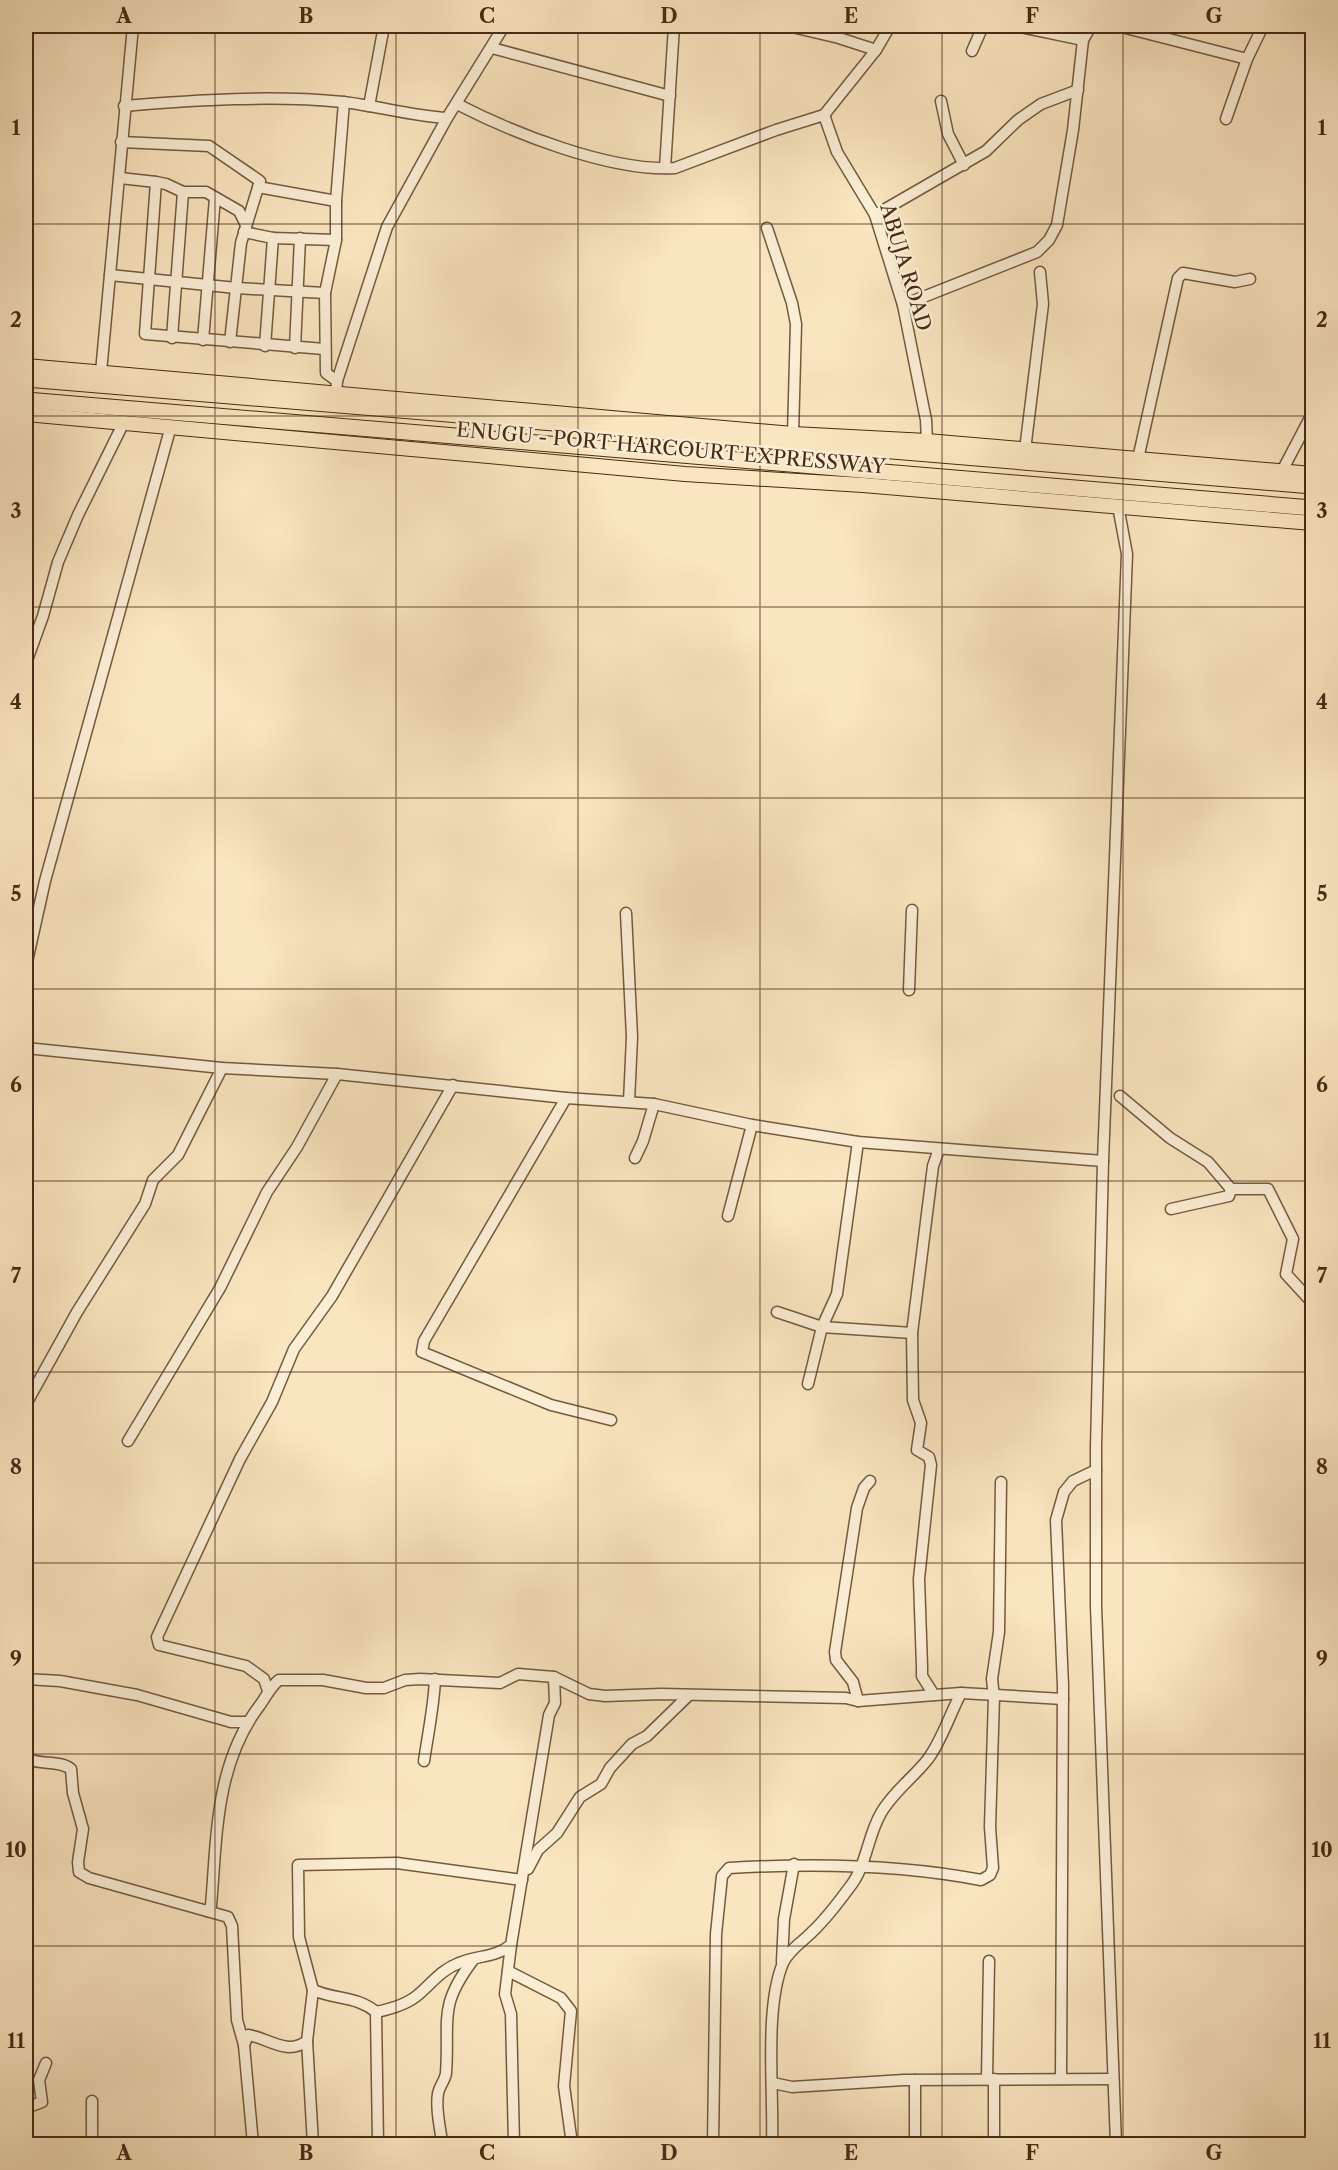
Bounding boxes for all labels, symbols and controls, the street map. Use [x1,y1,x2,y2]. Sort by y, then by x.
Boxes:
text: A [115,4,132,28]
text: B [299,4,314,28]
text: C [479,4,495,28]
text: D [660,4,678,28]
text: E [844,4,858,28]
text: F [1025,4,1039,28]
text: G [1206,4,1223,28]
text: 1 [12,116,21,140]
text: 1 [1318,116,1327,140]
street label: ABUJA ROAD [875,199,937,334]
text: 2 [10,308,22,332]
text: 2 [1316,308,1328,332]
street label: ENUGU - PORT HARCOURT EXPRESSWAY [455,417,888,479]
text: 3 [10,499,22,523]
text: 3 [1316,499,1328,523]
text: 4 [10,690,22,714]
text: 4 [1316,690,1328,714]
text: 5 [10,882,22,906]
text: 5 [1316,882,1328,906]
text: 6 [10,1073,22,1097]
text: 6 [1316,1073,1328,1097]
text: 7 [11,1264,22,1288]
text: 7 [1317,1264,1328,1288]
text: 8 [10,1455,22,1479]
text: 8 [1316,1455,1328,1479]
text: 9 [10,1647,22,1671]
text: 9 [1316,1647,1328,1671]
text: 10 [5,1838,27,1862]
text: 10 [1311,1838,1333,1862]
text: 11 [7,2029,25,2053]
text: 11 [1313,2029,1331,2053]
text: A [115,2141,132,2165]
text: B [299,2141,314,2165]
text: C [479,2141,495,2165]
text: D [660,2141,678,2165]
text: E [844,2141,858,2165]
text: F [1025,2141,1039,2165]
text: G [1206,2141,1223,2165]

